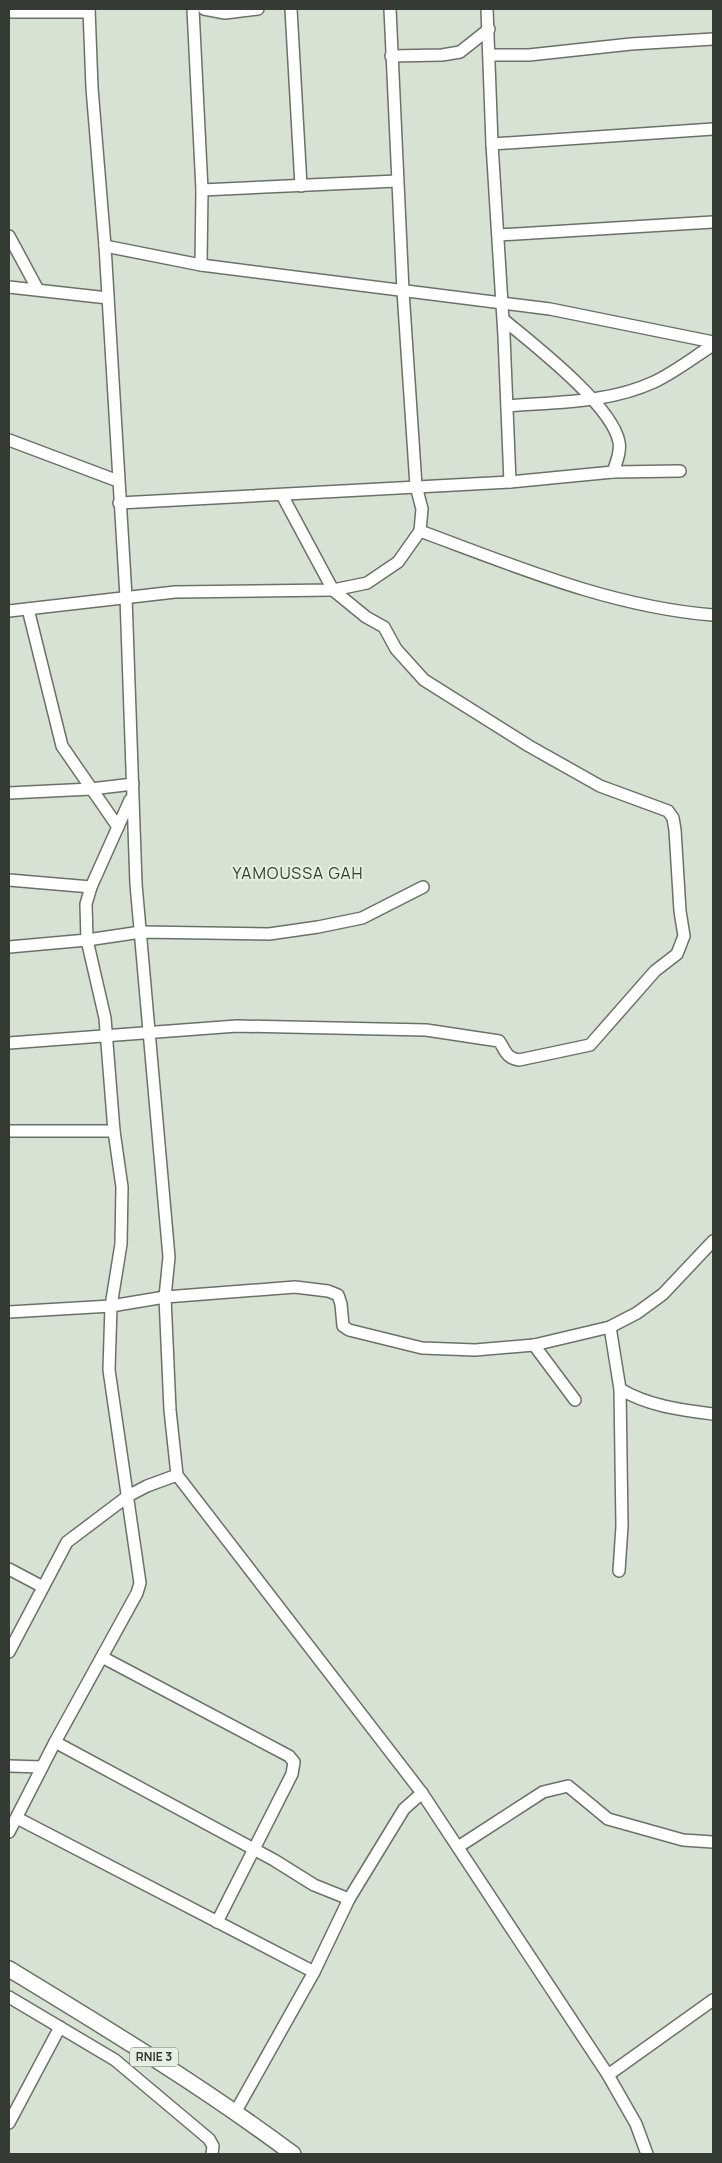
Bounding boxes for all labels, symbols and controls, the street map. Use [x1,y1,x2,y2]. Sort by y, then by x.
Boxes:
district label: YAMOUSSA GAH [232,862,364,884]
road number: RNIE 3 [130,2048,178,2066]

